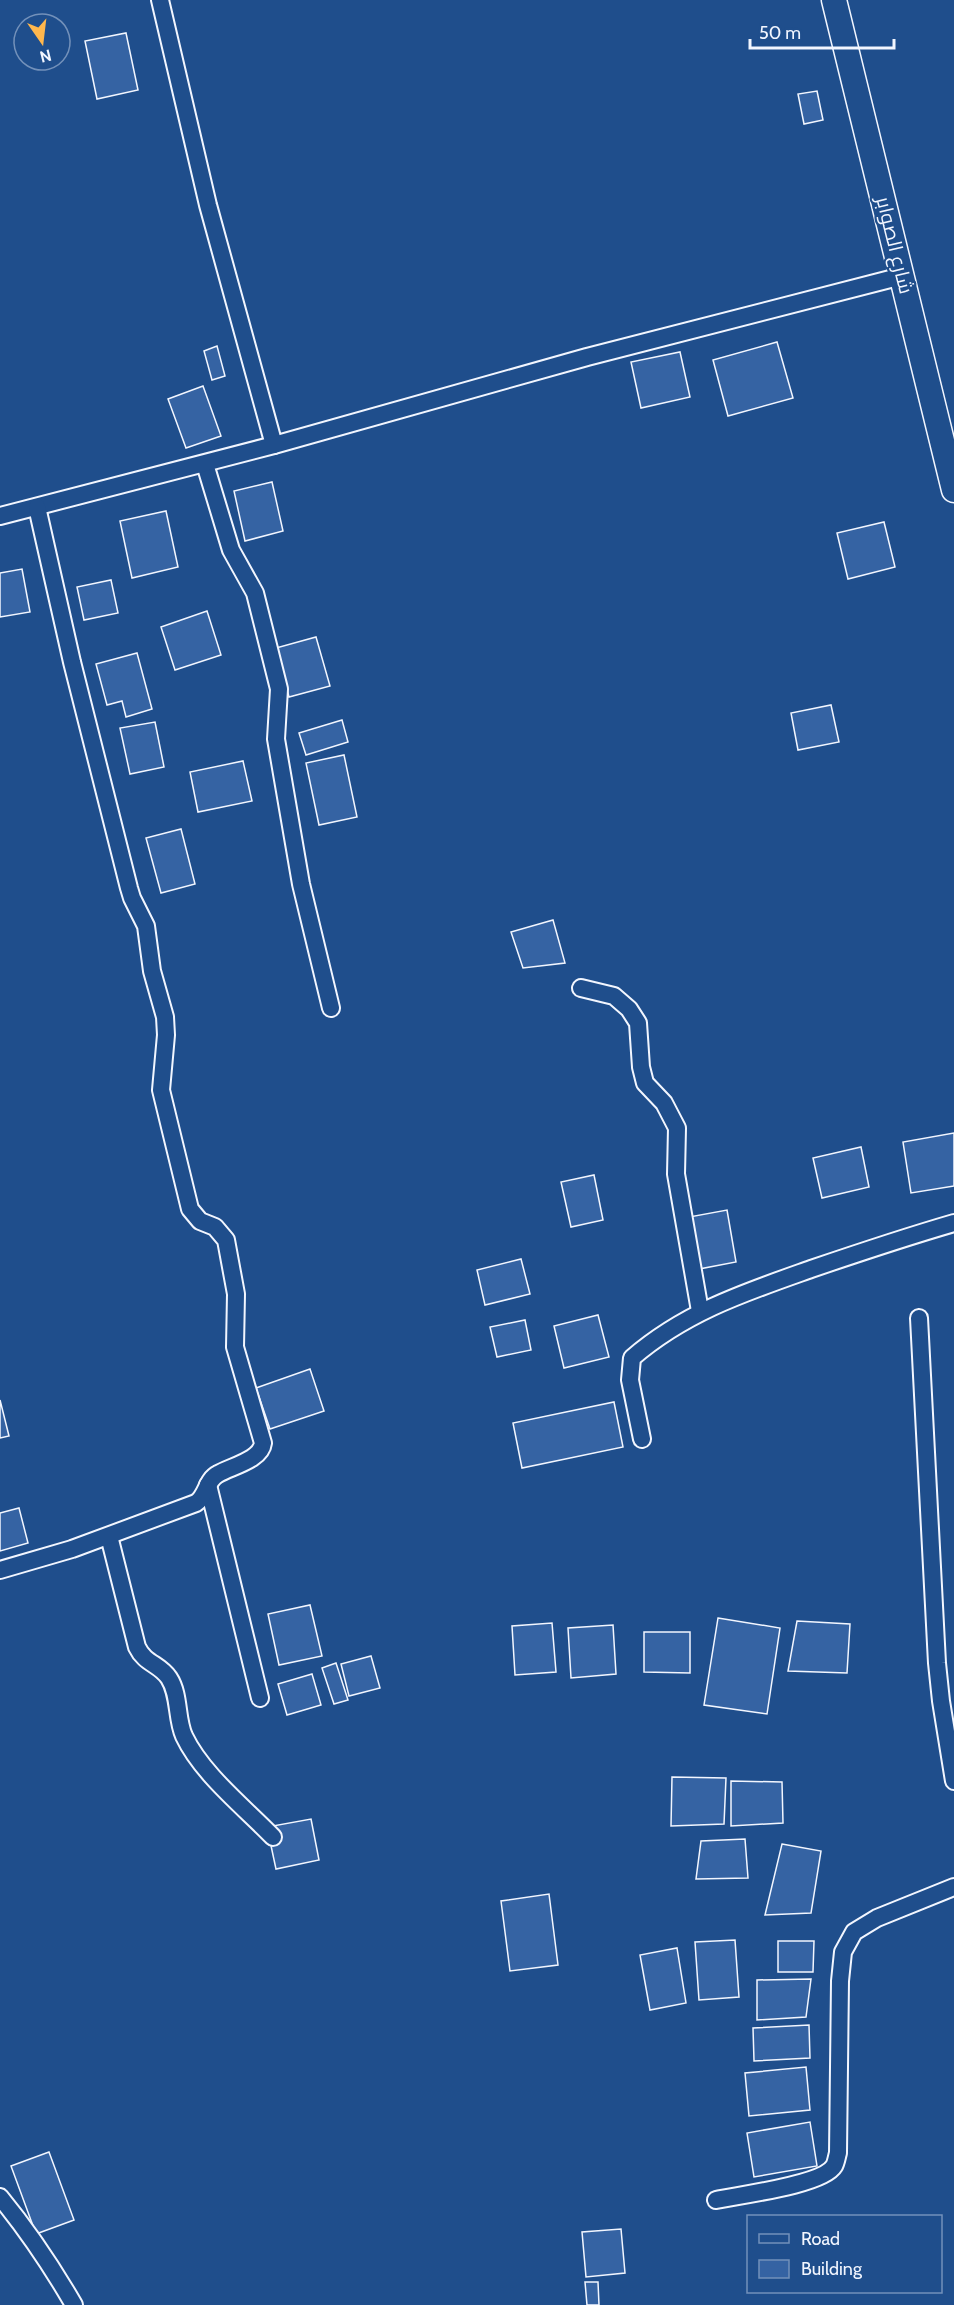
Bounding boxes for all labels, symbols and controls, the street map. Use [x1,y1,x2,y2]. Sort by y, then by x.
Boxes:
north arrow [12,12,72,72]
scale bar [750,12,894,50]
text: 50 m [759,22,801,44]
text: N [38,45,53,67]
street label: شارع الصوابر [869,193,919,297]
legend [747,2215,942,2293]
text: Road [801,2228,840,2250]
text: Building [801,2258,863,2280]

